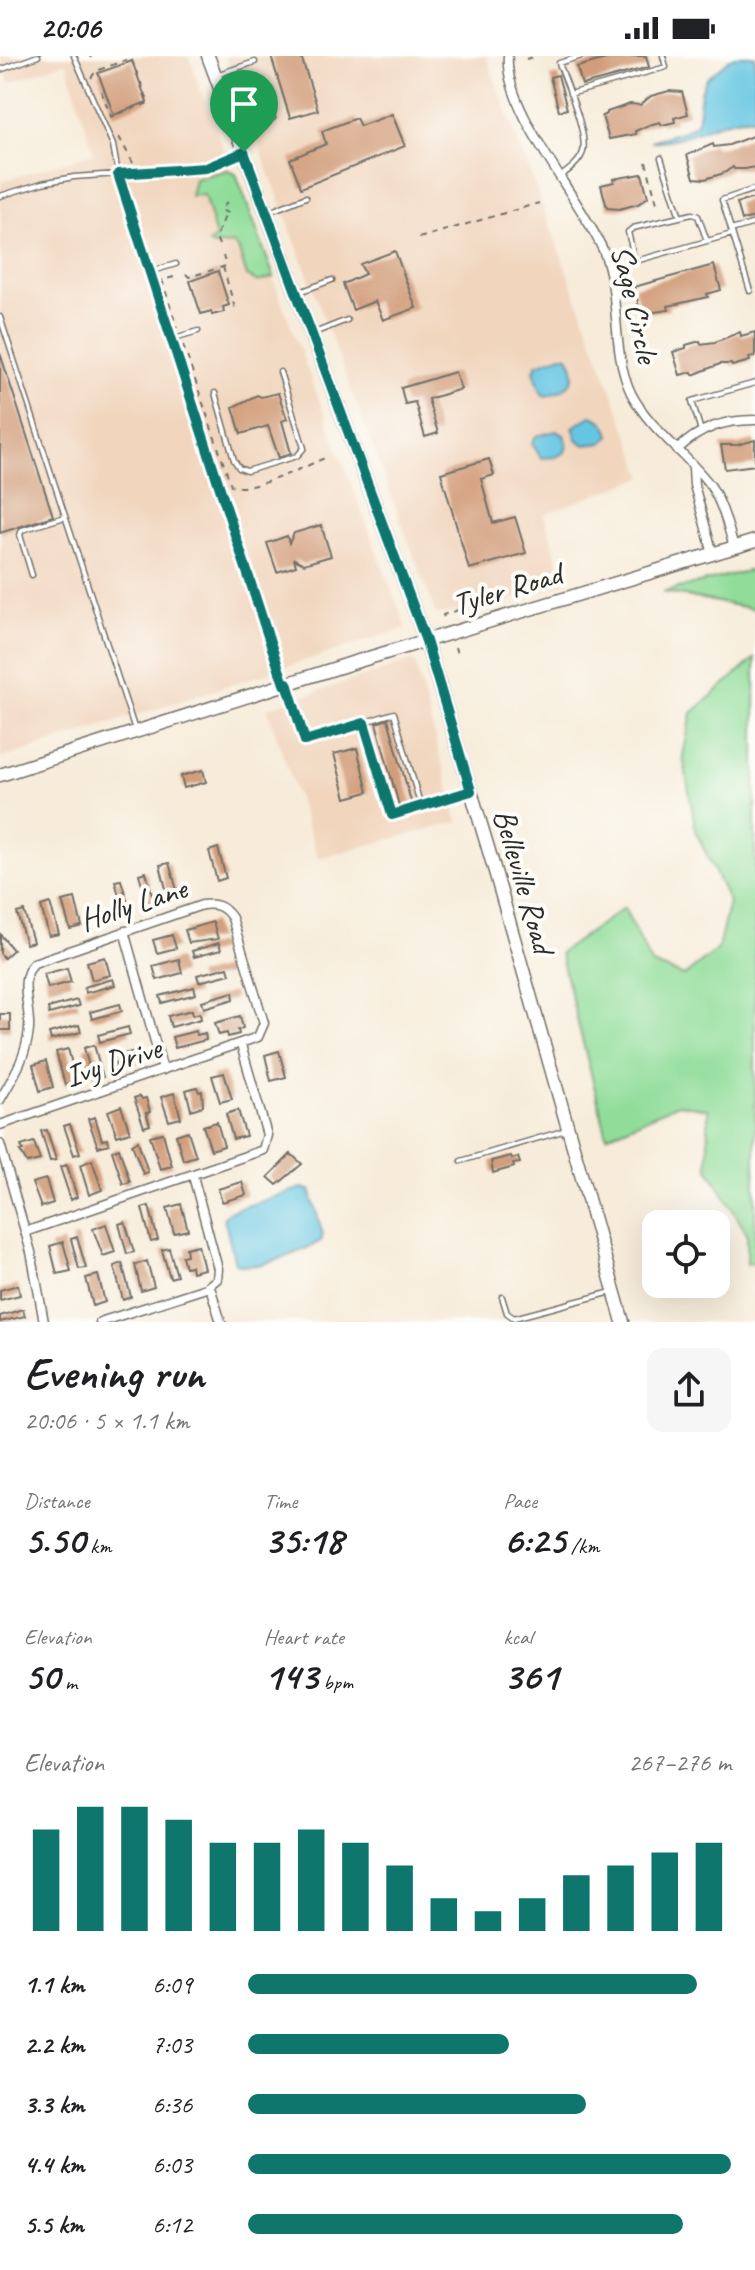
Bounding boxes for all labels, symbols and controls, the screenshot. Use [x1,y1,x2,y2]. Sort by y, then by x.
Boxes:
text: 20:06 [40,9,101,47]
pin [210,70,278,152]
icon: arrive [222,82,266,126]
street label: Sage Circle [602,241,669,369]
street label: Tyler Road [447,552,571,625]
street label: Belleville Road [484,804,565,962]
street label: Holly Lane [74,867,194,941]
street label: Ivy Drive [60,1026,169,1097]
map controls [642,1210,730,1298]
button: locate [642,1210,730,1298]
text: Evening run [24,1346,204,1401]
button: share [647,1348,731,1432]
text: 20:06 · 5 × 1.1 km [24,1404,190,1437]
text: Distance [24,1487,90,1515]
text: Time [264,1487,297,1515]
text: Pace [503,1487,537,1515]
text: 5.50 [24,1515,85,1565]
text: 35:18 [264,1515,343,1565]
text: 6:25 [503,1515,565,1565]
text: km [85,1532,111,1560]
text: /km [565,1532,600,1560]
text: Elevation [24,1623,92,1651]
text: Heart rate [264,1623,344,1651]
text: kcal [503,1623,532,1651]
text: 50 [24,1651,59,1701]
text: 143 [264,1651,318,1701]
text: 361 [503,1651,558,1701]
text: m [59,1668,77,1696]
text: bpm [318,1668,353,1696]
text: Elevation [24,1746,104,1779]
text: 267–276 m [628,1746,731,1779]
text: 1.1 km [24,1968,84,2001]
text: 6:09 [152,1968,192,2001]
text: 2.2 km [24,2028,84,2061]
text: 7:03 [152,2028,192,2061]
text: 3.3 km [24,2088,84,2121]
text: 6:36 [152,2088,192,2121]
text: 4.4 km [24,2148,84,2181]
text: 6:03 [152,2148,192,2181]
text: 5.5 km [24,2208,84,2241]
text: 6:12 [152,2208,192,2241]

